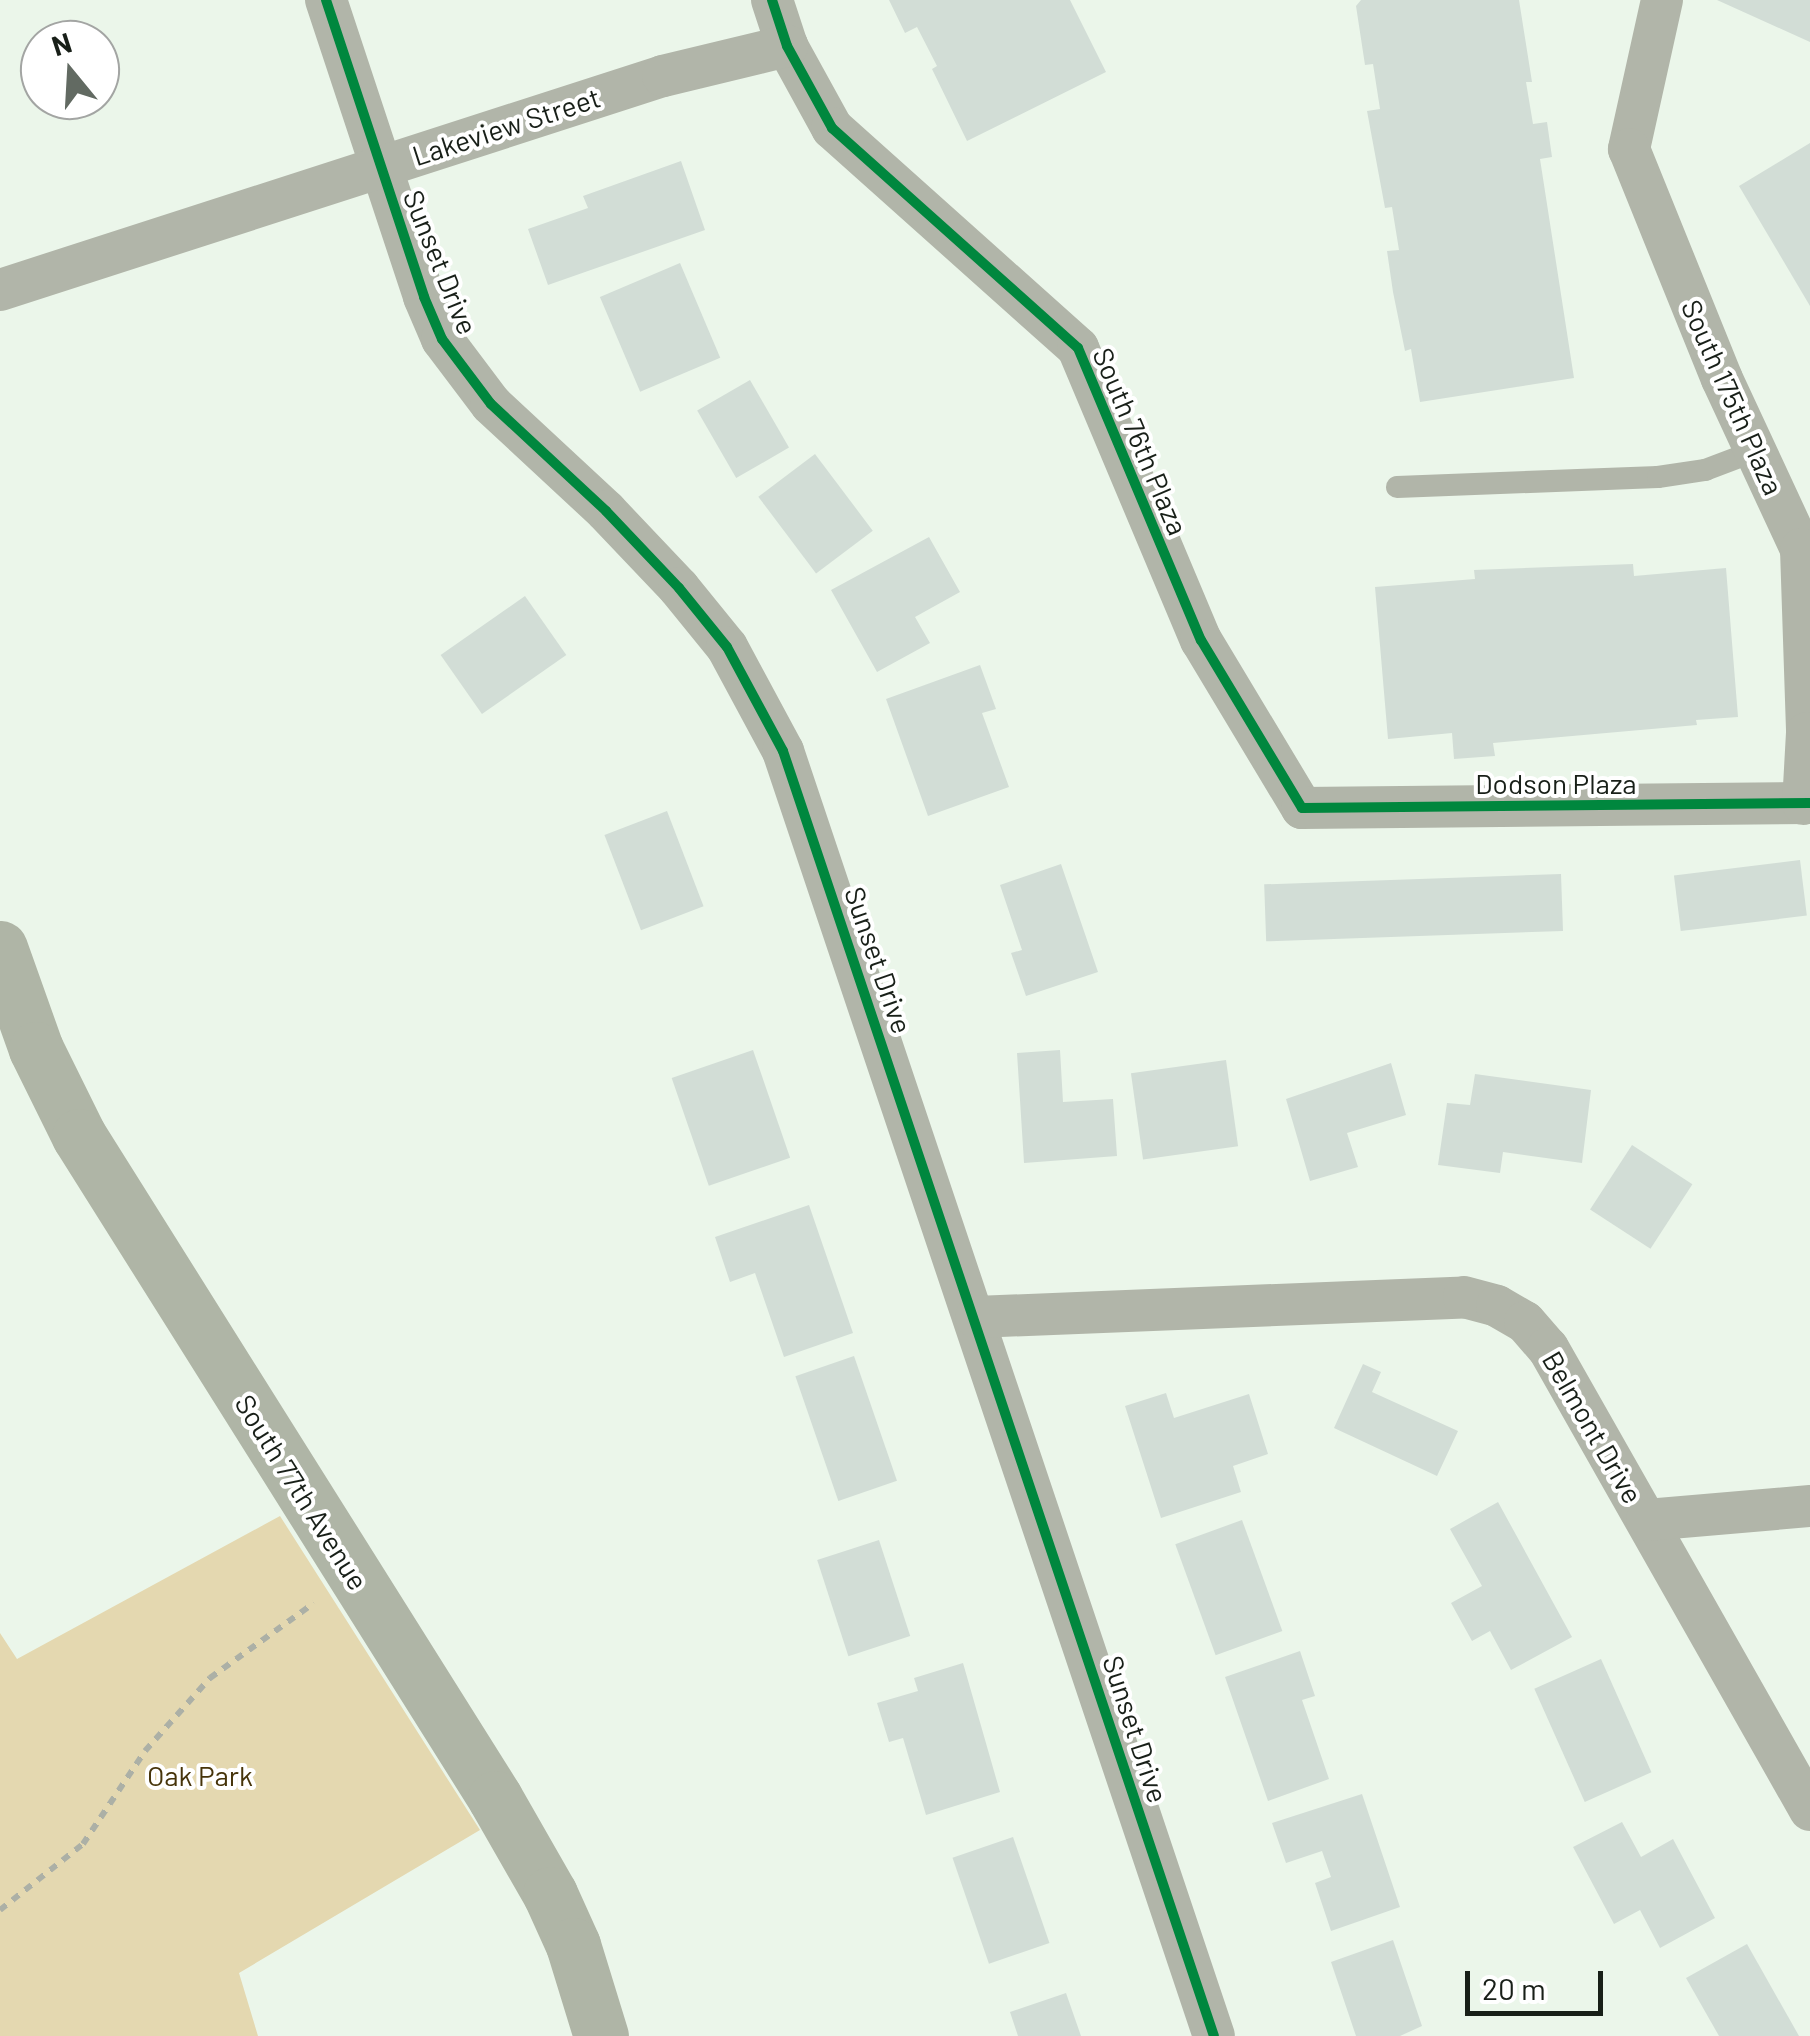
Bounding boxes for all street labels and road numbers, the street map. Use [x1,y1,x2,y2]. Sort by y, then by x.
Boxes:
street label: Lakeview Street [408,80,604,172]
street label: Sunset Drive [397,185,485,339]
street label: South 175th Plaza [1675,294,1791,500]
street label: South 76th Plaza [1086,342,1196,540]
street label: Dodson Plaza [1475,766,1637,800]
street label: Sunset Drive [838,882,920,1038]
street label: Belmont Drive [1536,1345,1650,1509]
street label: South 77th Avenue [228,1388,376,1596]
street label: Sunset Drive [1096,1651,1176,1807]

